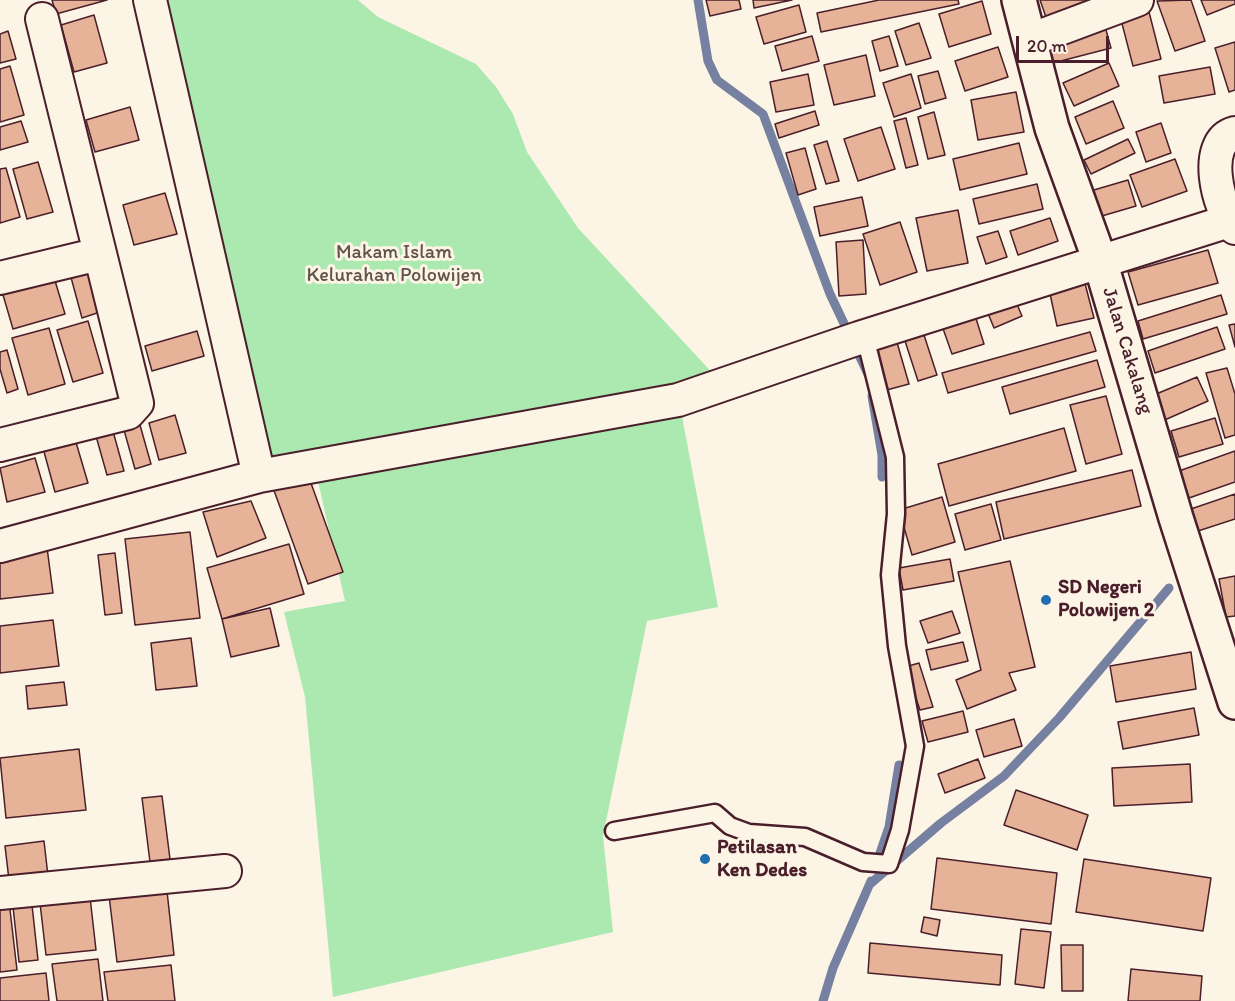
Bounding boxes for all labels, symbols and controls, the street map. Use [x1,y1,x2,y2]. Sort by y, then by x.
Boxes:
scale bar [1019,24,1112,62]
text: 20 m [1027,35,1067,57]
park label: Makam Islam Kelurahan Polowijen [307,241,481,288]
street label: Jalan Cakalang [1096,285,1158,417]
place label: SD Negeri Polowijen 2 [1058,576,1154,623]
marker: SD Negeri Polowijen 2 [1039,593,1053,607]
place label: Petilasan Ken Dedes [717,836,807,883]
marker: Petilasan Ken Dedes [698,852,712,866]

